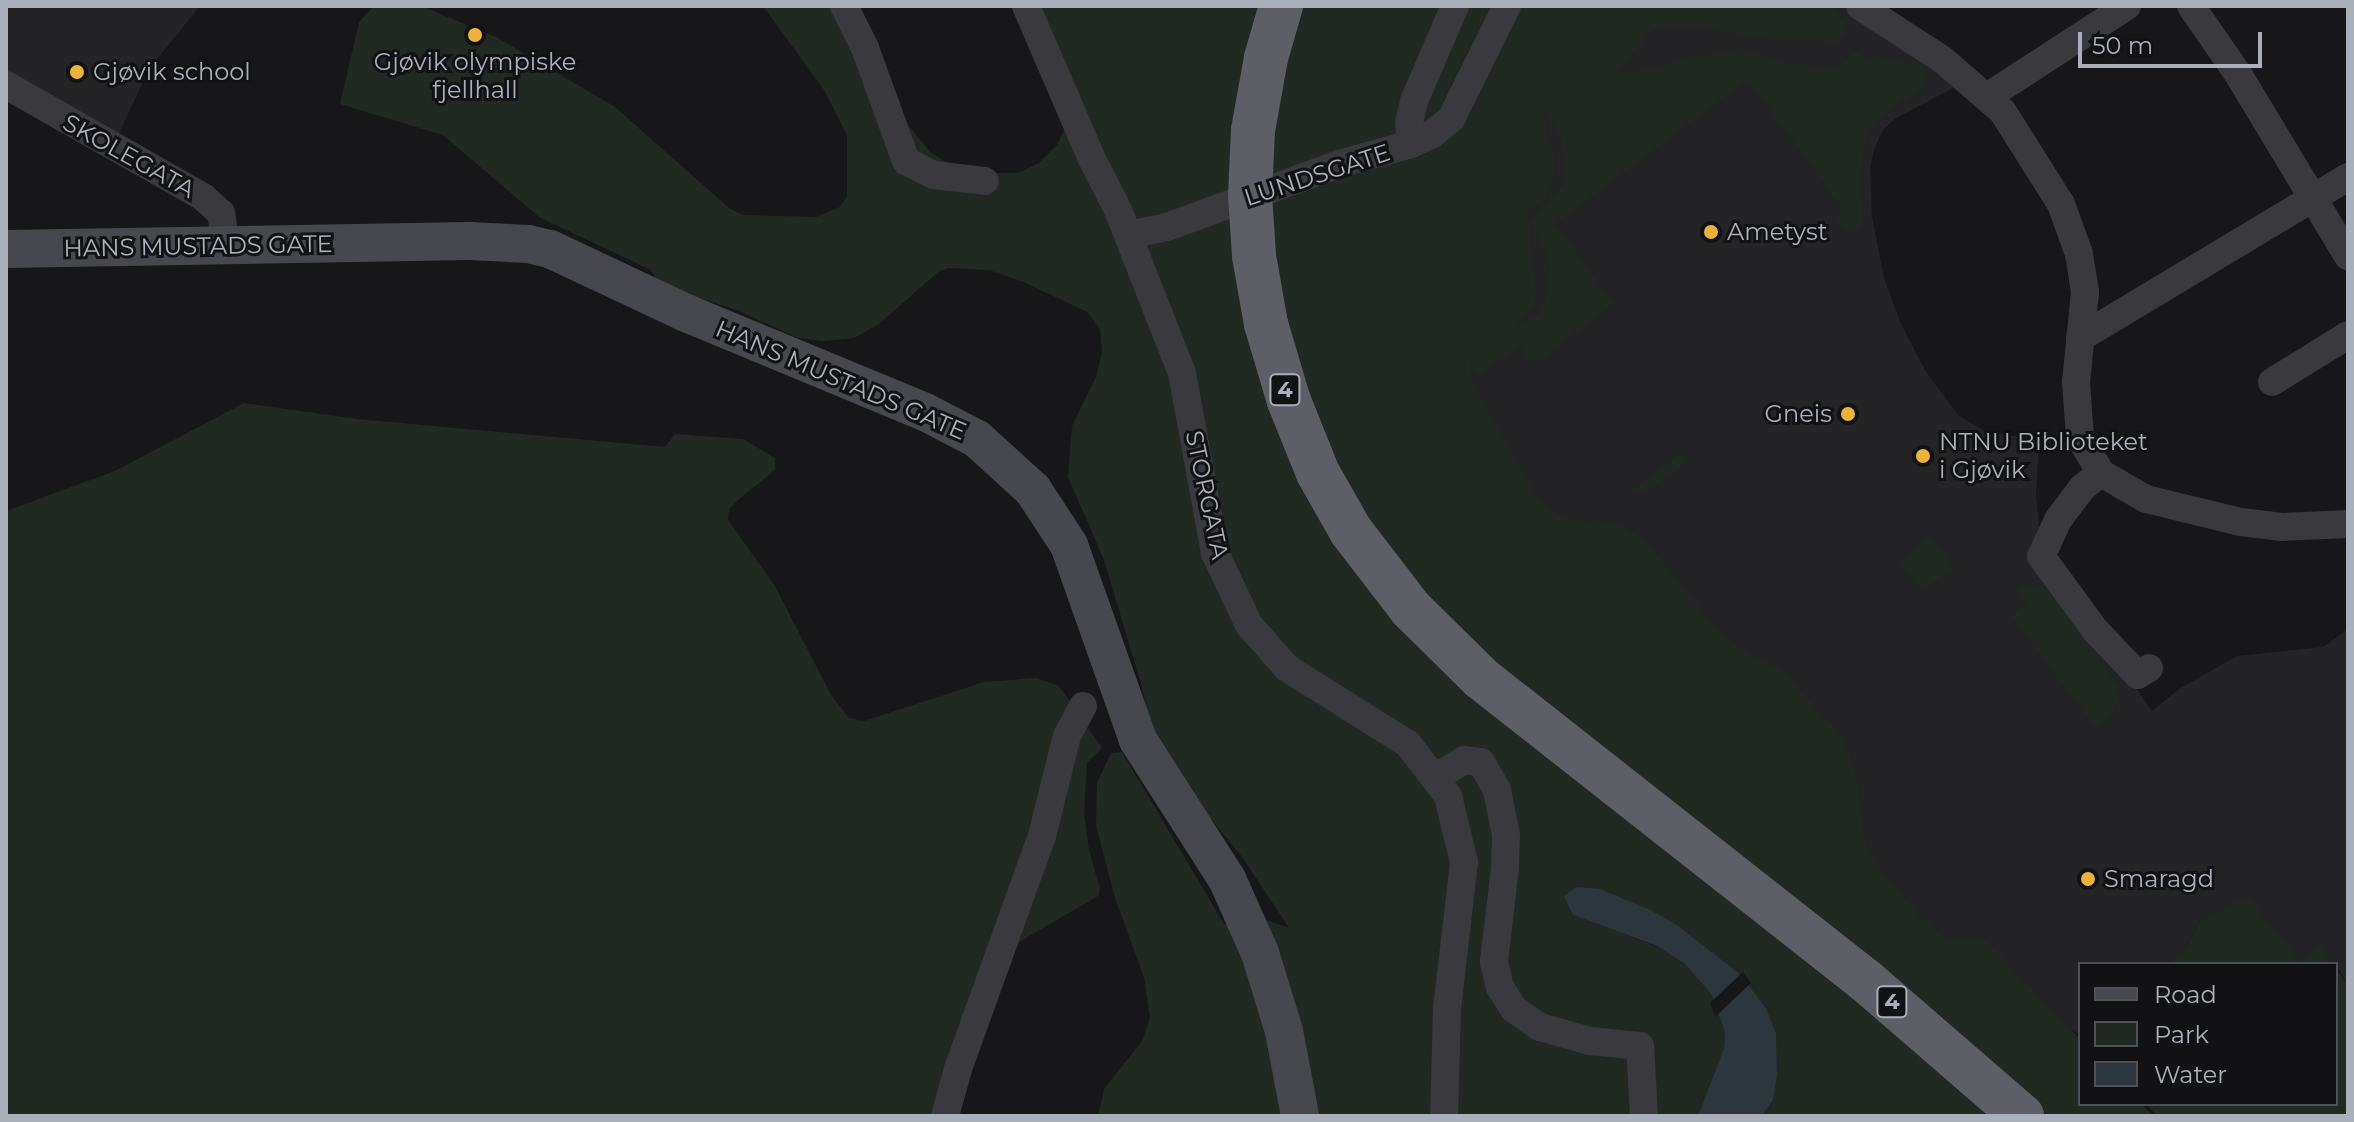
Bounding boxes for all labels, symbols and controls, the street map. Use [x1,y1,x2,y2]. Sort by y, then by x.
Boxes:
scale bar [2082,16,2266,66]
marker: Gjøvik olympiske fjellhall [466,26,484,44]
text: 50 m [2092,31,2153,60]
place label: Gjøvik olympiske fjellhall [374,48,576,104]
place label: Gjøvik school [93,58,251,86]
marker: Gjøvik school [68,63,86,81]
street label: SKOLEGATA [58,108,200,204]
street label: LUNDSGATE [1240,138,1394,212]
place label: Ametyst [1727,218,1827,246]
marker: Ametyst [1702,223,1720,241]
street label: HANS MUSTADS GATE [63,229,333,263]
street label: HANS MUSTADS GATE [711,314,971,446]
road number: 4 [1269,372,1301,408]
place label: Gneis [1765,400,1832,428]
marker: Gneis [1839,405,1857,423]
street label: STORGATA [1179,428,1235,562]
place label: NTNU Biblioteket i Gjøvik [1939,428,2148,484]
marker: NTNU Biblioteket i Gjøvik [1914,447,1932,465]
place label: Smaragd [2104,865,2214,893]
marker: Smaragd [2079,870,2097,888]
legend [2078,962,2338,1106]
text: Road [2154,980,2217,1009]
road number: 4 [1876,984,1908,1020]
text: Park [2154,1020,2209,1049]
text: Water [2154,1060,2227,1089]

